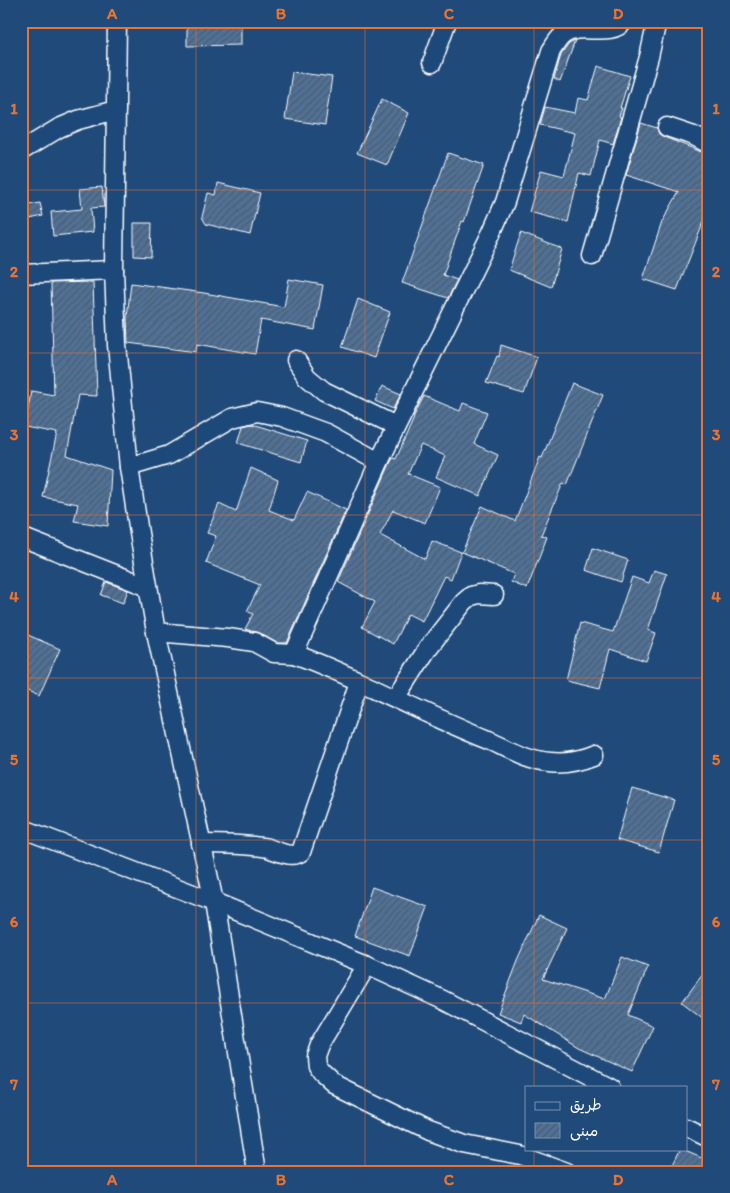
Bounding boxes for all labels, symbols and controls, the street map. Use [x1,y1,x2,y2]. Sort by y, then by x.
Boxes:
text: A [106,4,118,23]
text: B [276,4,287,23]
text: C [444,4,455,23]
text: D [613,4,624,23]
text: 1 [10,99,18,118]
text: 1 [712,99,720,118]
text: 2 [10,262,19,281]
text: 2 [712,262,721,281]
text: 3 [10,425,19,444]
text: 3 [712,425,721,444]
text: 4 [9,587,19,606]
text: 4 [711,587,721,606]
text: 5 [10,750,19,769]
text: 5 [712,750,721,769]
text: 6 [10,912,19,931]
text: 6 [712,912,721,931]
text: 7 [9,1075,18,1094]
text: 7 [711,1075,720,1094]
legend [525,1086,688,1150]
text: طريق [570,1096,602,1114]
text: مبنى [570,1122,598,1141]
text: A [106,1170,118,1189]
text: B [276,1170,287,1189]
text: C [444,1170,455,1189]
text: D [613,1170,624,1189]

